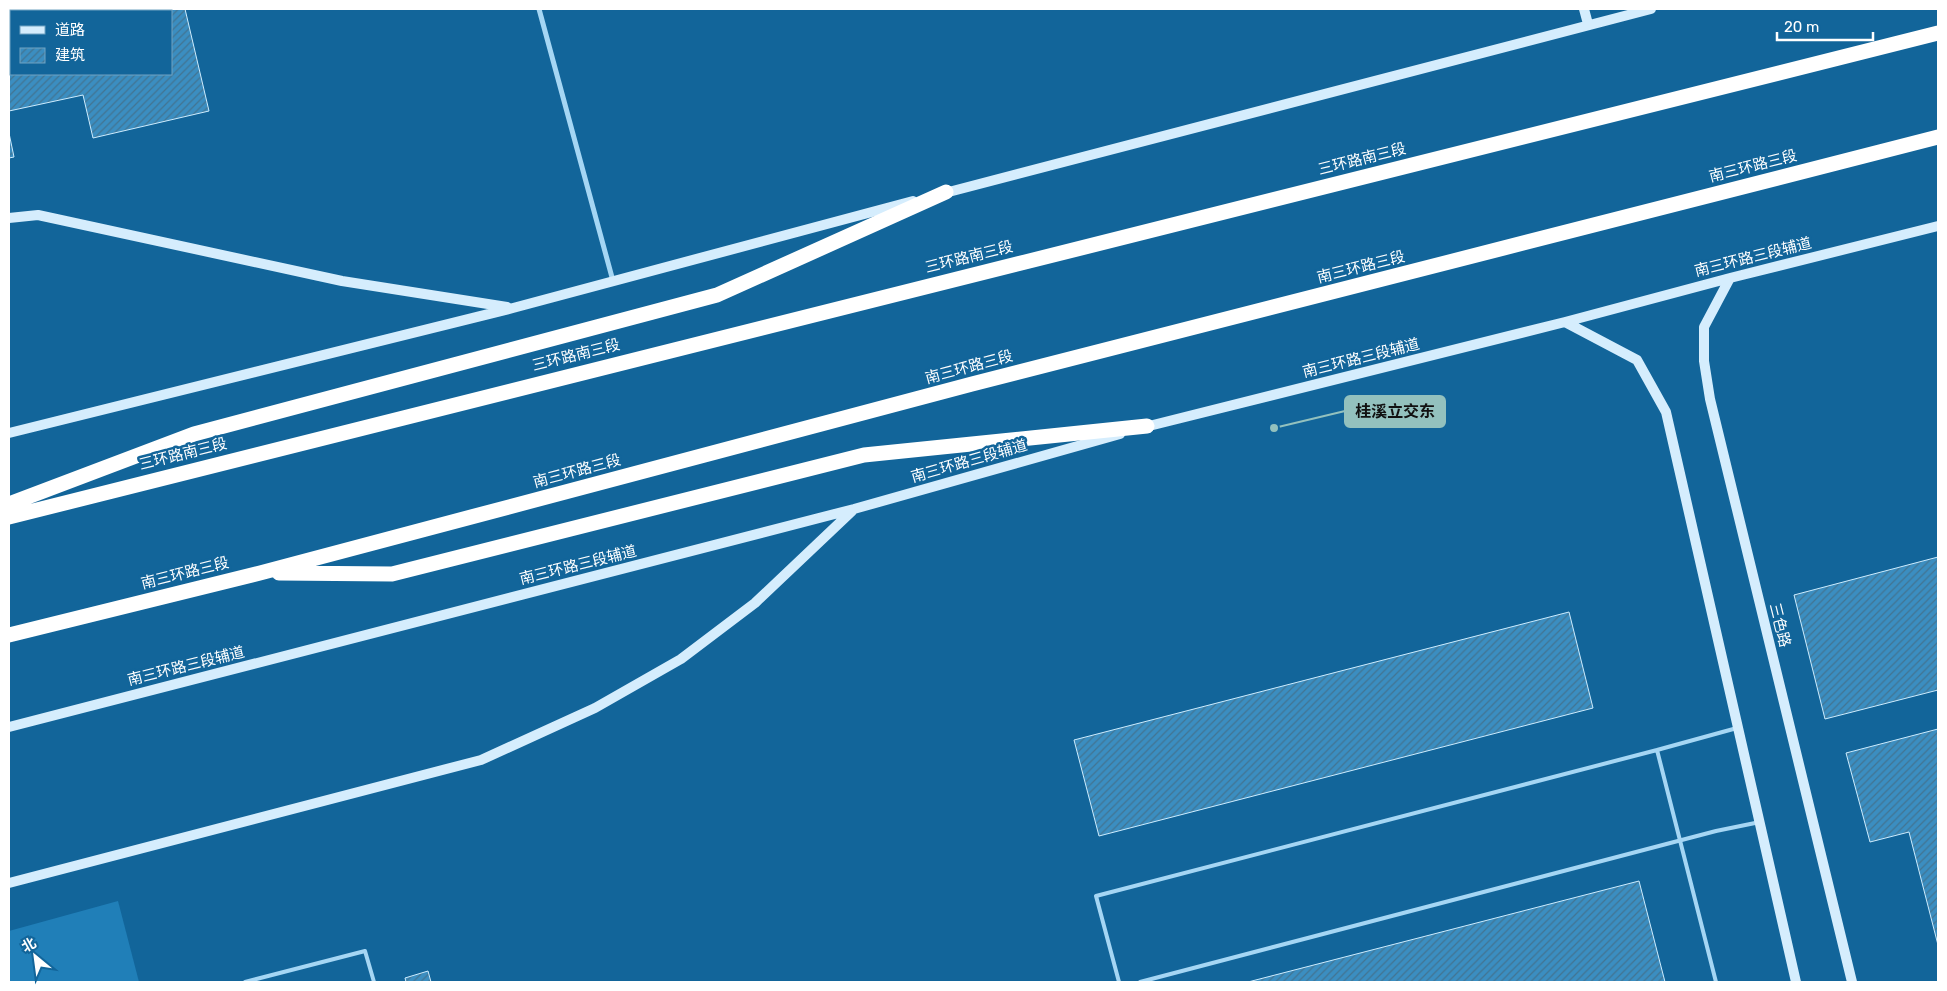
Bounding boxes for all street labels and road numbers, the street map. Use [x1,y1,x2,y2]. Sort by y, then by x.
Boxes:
street label: 三环路南三段 [1316,139,1408,179]
street label: 南三环路三段 [1707,146,1799,186]
street label: 南三环路三段辅道 [1693,234,1813,280]
street label: 三环路南三段 [923,237,1015,277]
street label: 南三环路三段 [1315,247,1407,287]
street label: 三环路南三段 [530,335,622,375]
street label: 南三环路三段辅道 [1301,335,1421,381]
street label: 南三环路三段 [923,347,1015,387]
street label: 三环路南三段 [137,434,229,474]
street label: 南三环路三段辅道 [909,436,1029,486]
street label: 南三环路三段 [531,451,623,491]
street label: 南三环路三段辅道 [518,542,638,588]
street label: 南三环路三段 [139,553,231,593]
street label: 三色路 [1766,601,1794,649]
street label: 南三环路三段辅道 [126,643,246,689]

